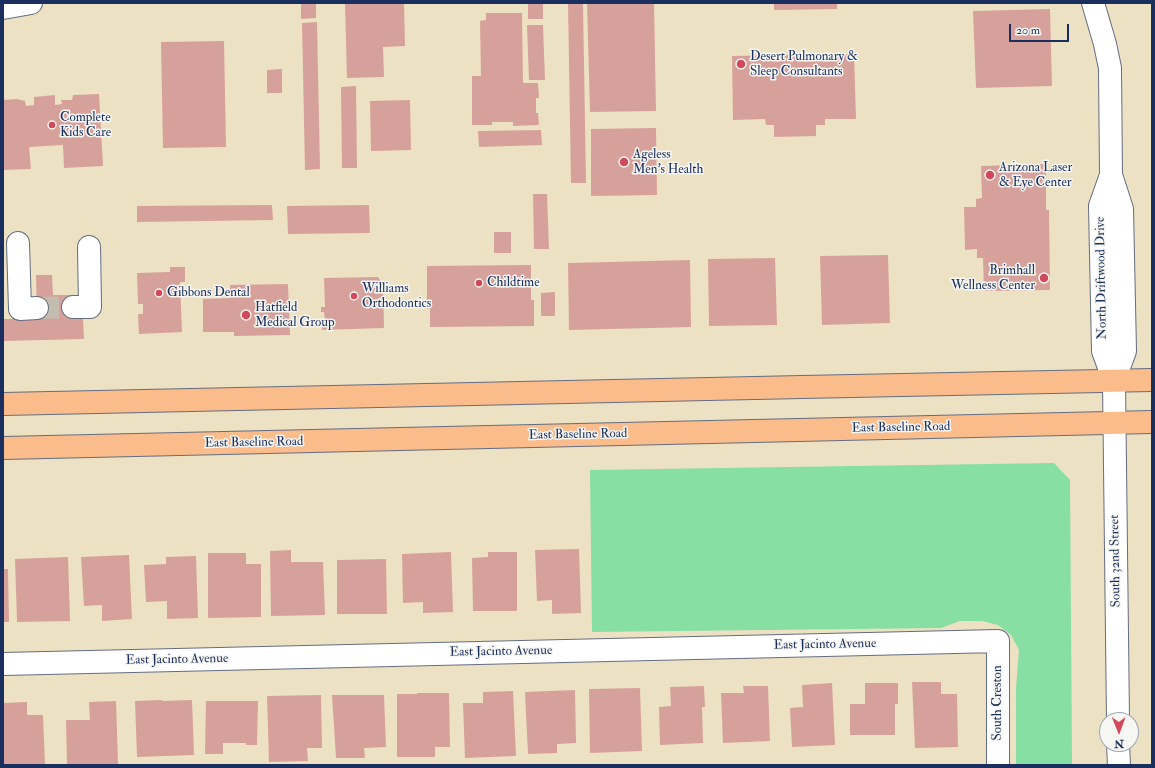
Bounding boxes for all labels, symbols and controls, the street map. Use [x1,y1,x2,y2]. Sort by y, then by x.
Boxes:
scale bar [1011,16,1071,42]
text: 20 m [1016,23,1040,38]
place label: Desert Pulmonary & Sleep Consultants [750,49,858,80]
marker: Desert Pulmonary & Sleep Consultants [735,58,747,70]
place label: Complete Kids Care [60,110,111,141]
marker: Complete Kids Care [47,120,57,130]
place label: Ageless Men's Health [633,147,703,178]
marker: Ageless Men's Health [618,156,630,168]
place label: Arizona Laser & Eye Center [999,160,1072,191]
marker: Arizona Laser & Eye Center [984,169,996,181]
street label: North Driftwood Drive [1093,216,1111,340]
place label: Brimhall Wellness Center [951,263,1035,294]
marker: Brimhall Wellness Center [1038,272,1050,284]
place label: Childtime [487,275,540,291]
marker: Childtime [474,278,484,288]
place label: Williams Orthodontics [362,281,431,312]
place label: Gibbons Dental [167,285,250,301]
marker: Gibbons Dental [154,288,164,298]
marker: Williams Orthodontics [349,291,359,301]
place label: Hatfield Medical Group [255,300,335,331]
marker: Hatfield Medical Group [240,309,252,321]
street label: East Baseline Road [852,419,950,437]
street label: East Baseline Road [529,426,627,444]
street label: East Baseline Road [205,434,303,452]
street label: South 32nd Street [1107,515,1125,607]
street label: East Jacinto Avenue [774,636,876,654]
street label: East Jacinto Avenue [450,643,552,661]
street label: East Jacinto Avenue [126,651,228,669]
street label: South Creston [990,665,1006,741]
north arrow [1099,712,1139,752]
text: N [1114,737,1124,750]

